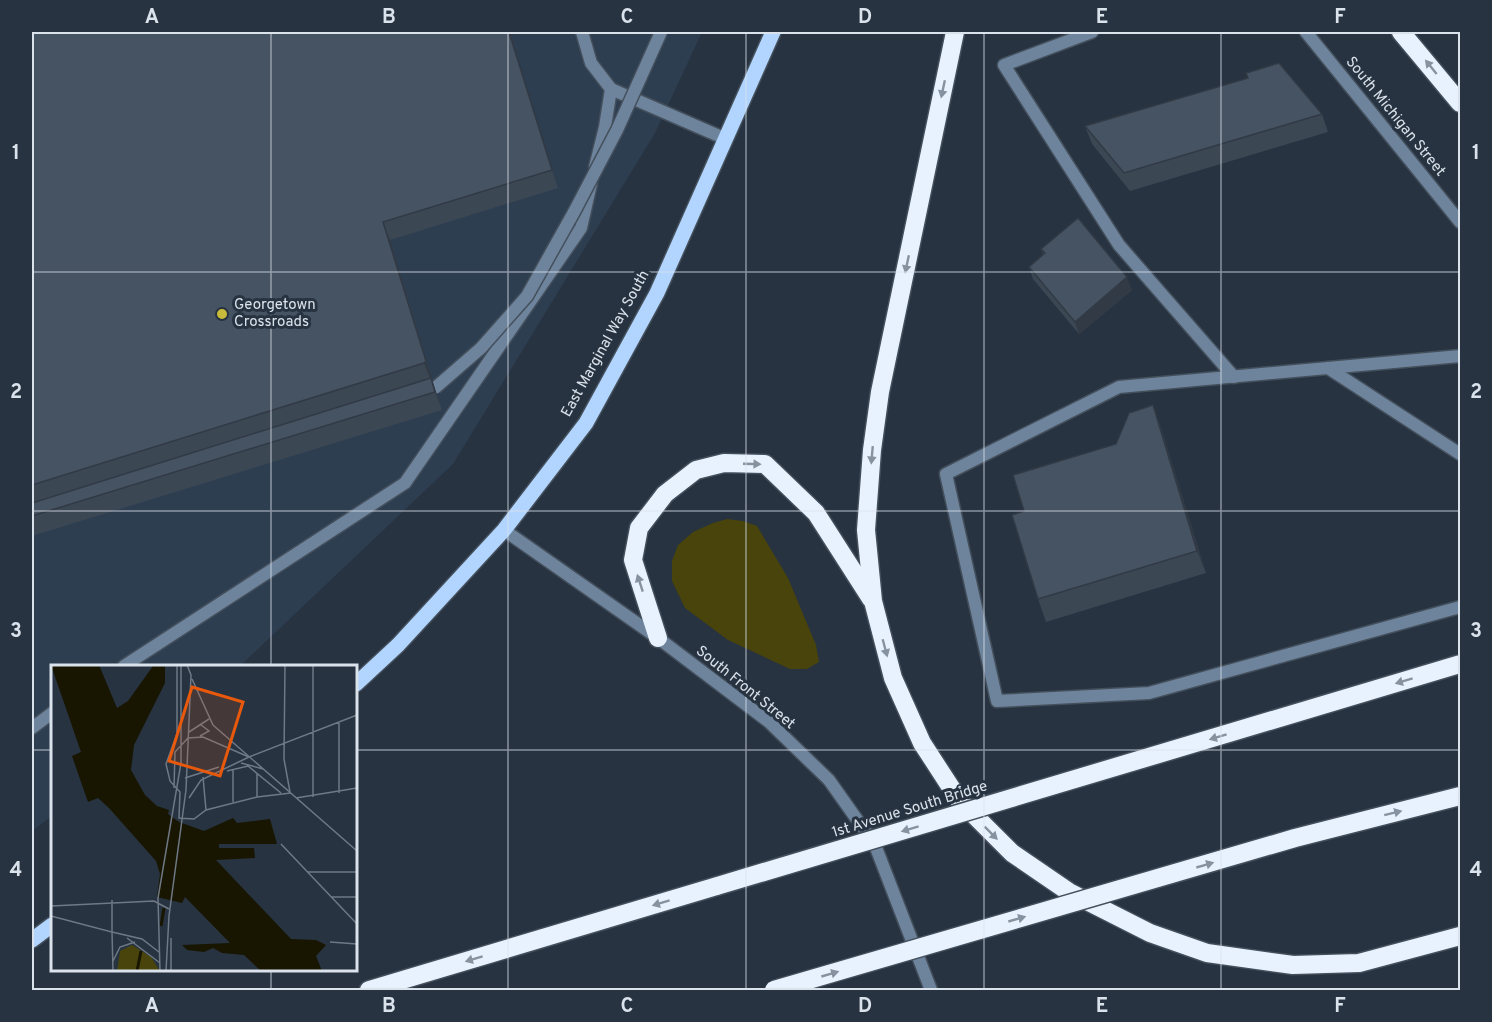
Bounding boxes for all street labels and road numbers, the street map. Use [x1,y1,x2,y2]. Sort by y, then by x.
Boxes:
street label: South Michigan Street [1341,53,1449,181]
street label: East Marginal Way South [558,267,654,421]
street label: South Front Street [691,642,799,734]
street label: 1st Avenue South Bridge [830,777,990,843]

